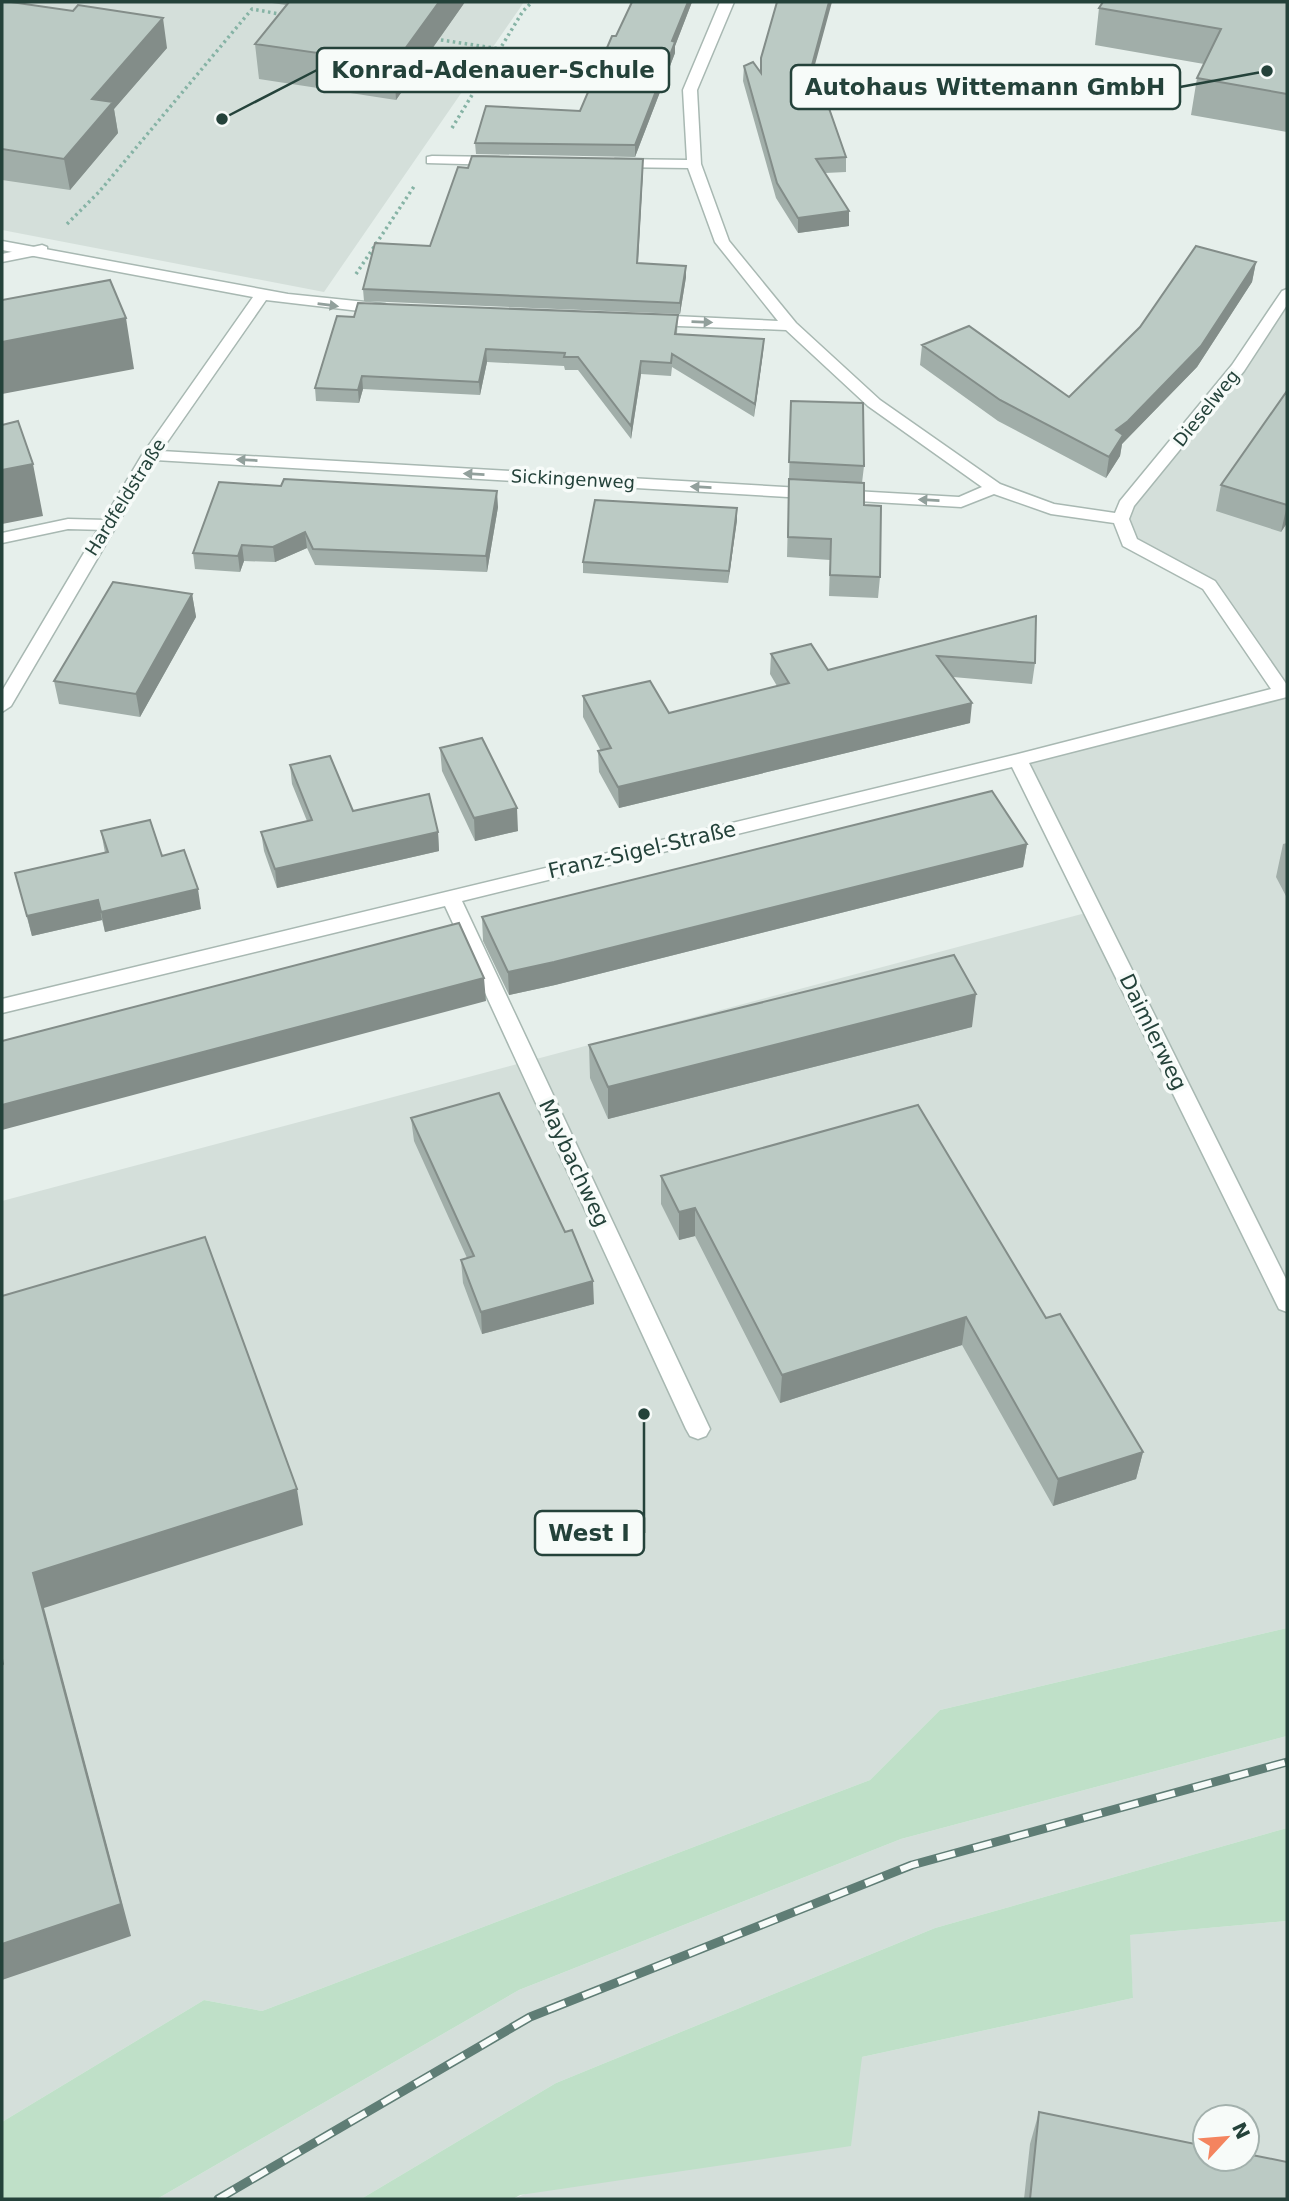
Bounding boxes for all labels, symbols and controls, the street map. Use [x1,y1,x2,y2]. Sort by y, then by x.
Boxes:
callout: Konrad-Adenauer-Schule [317,48,669,92]
text: Konrad-Adenauer-Schule [331,57,655,83]
callout: Autohaus Wittemann GmbH [791,65,1180,109]
text: Autohaus Wittemann GmbH [805,74,1165,100]
one-way arrow [317,300,339,311]
one-way arrow [692,317,714,328]
street label: Dieselweg [1169,365,1243,451]
street label: Hardfeldstraße [81,435,169,559]
one-way arrow [236,455,258,466]
street label: Sickingenweg [510,465,636,493]
one-way arrow [463,468,485,479]
one-way arrow [690,481,712,492]
one-way arrow [917,494,939,505]
street label: Franz-Sigel-Straße [546,817,738,883]
street label: Daimlerweg [1115,970,1191,1094]
street label: Maybachweg [534,1095,614,1231]
callout: West I [535,1511,644,1555]
text: West I [548,1520,630,1546]
north arrow [1191,2103,1261,2173]
text: N [1228,2119,1255,2143]

